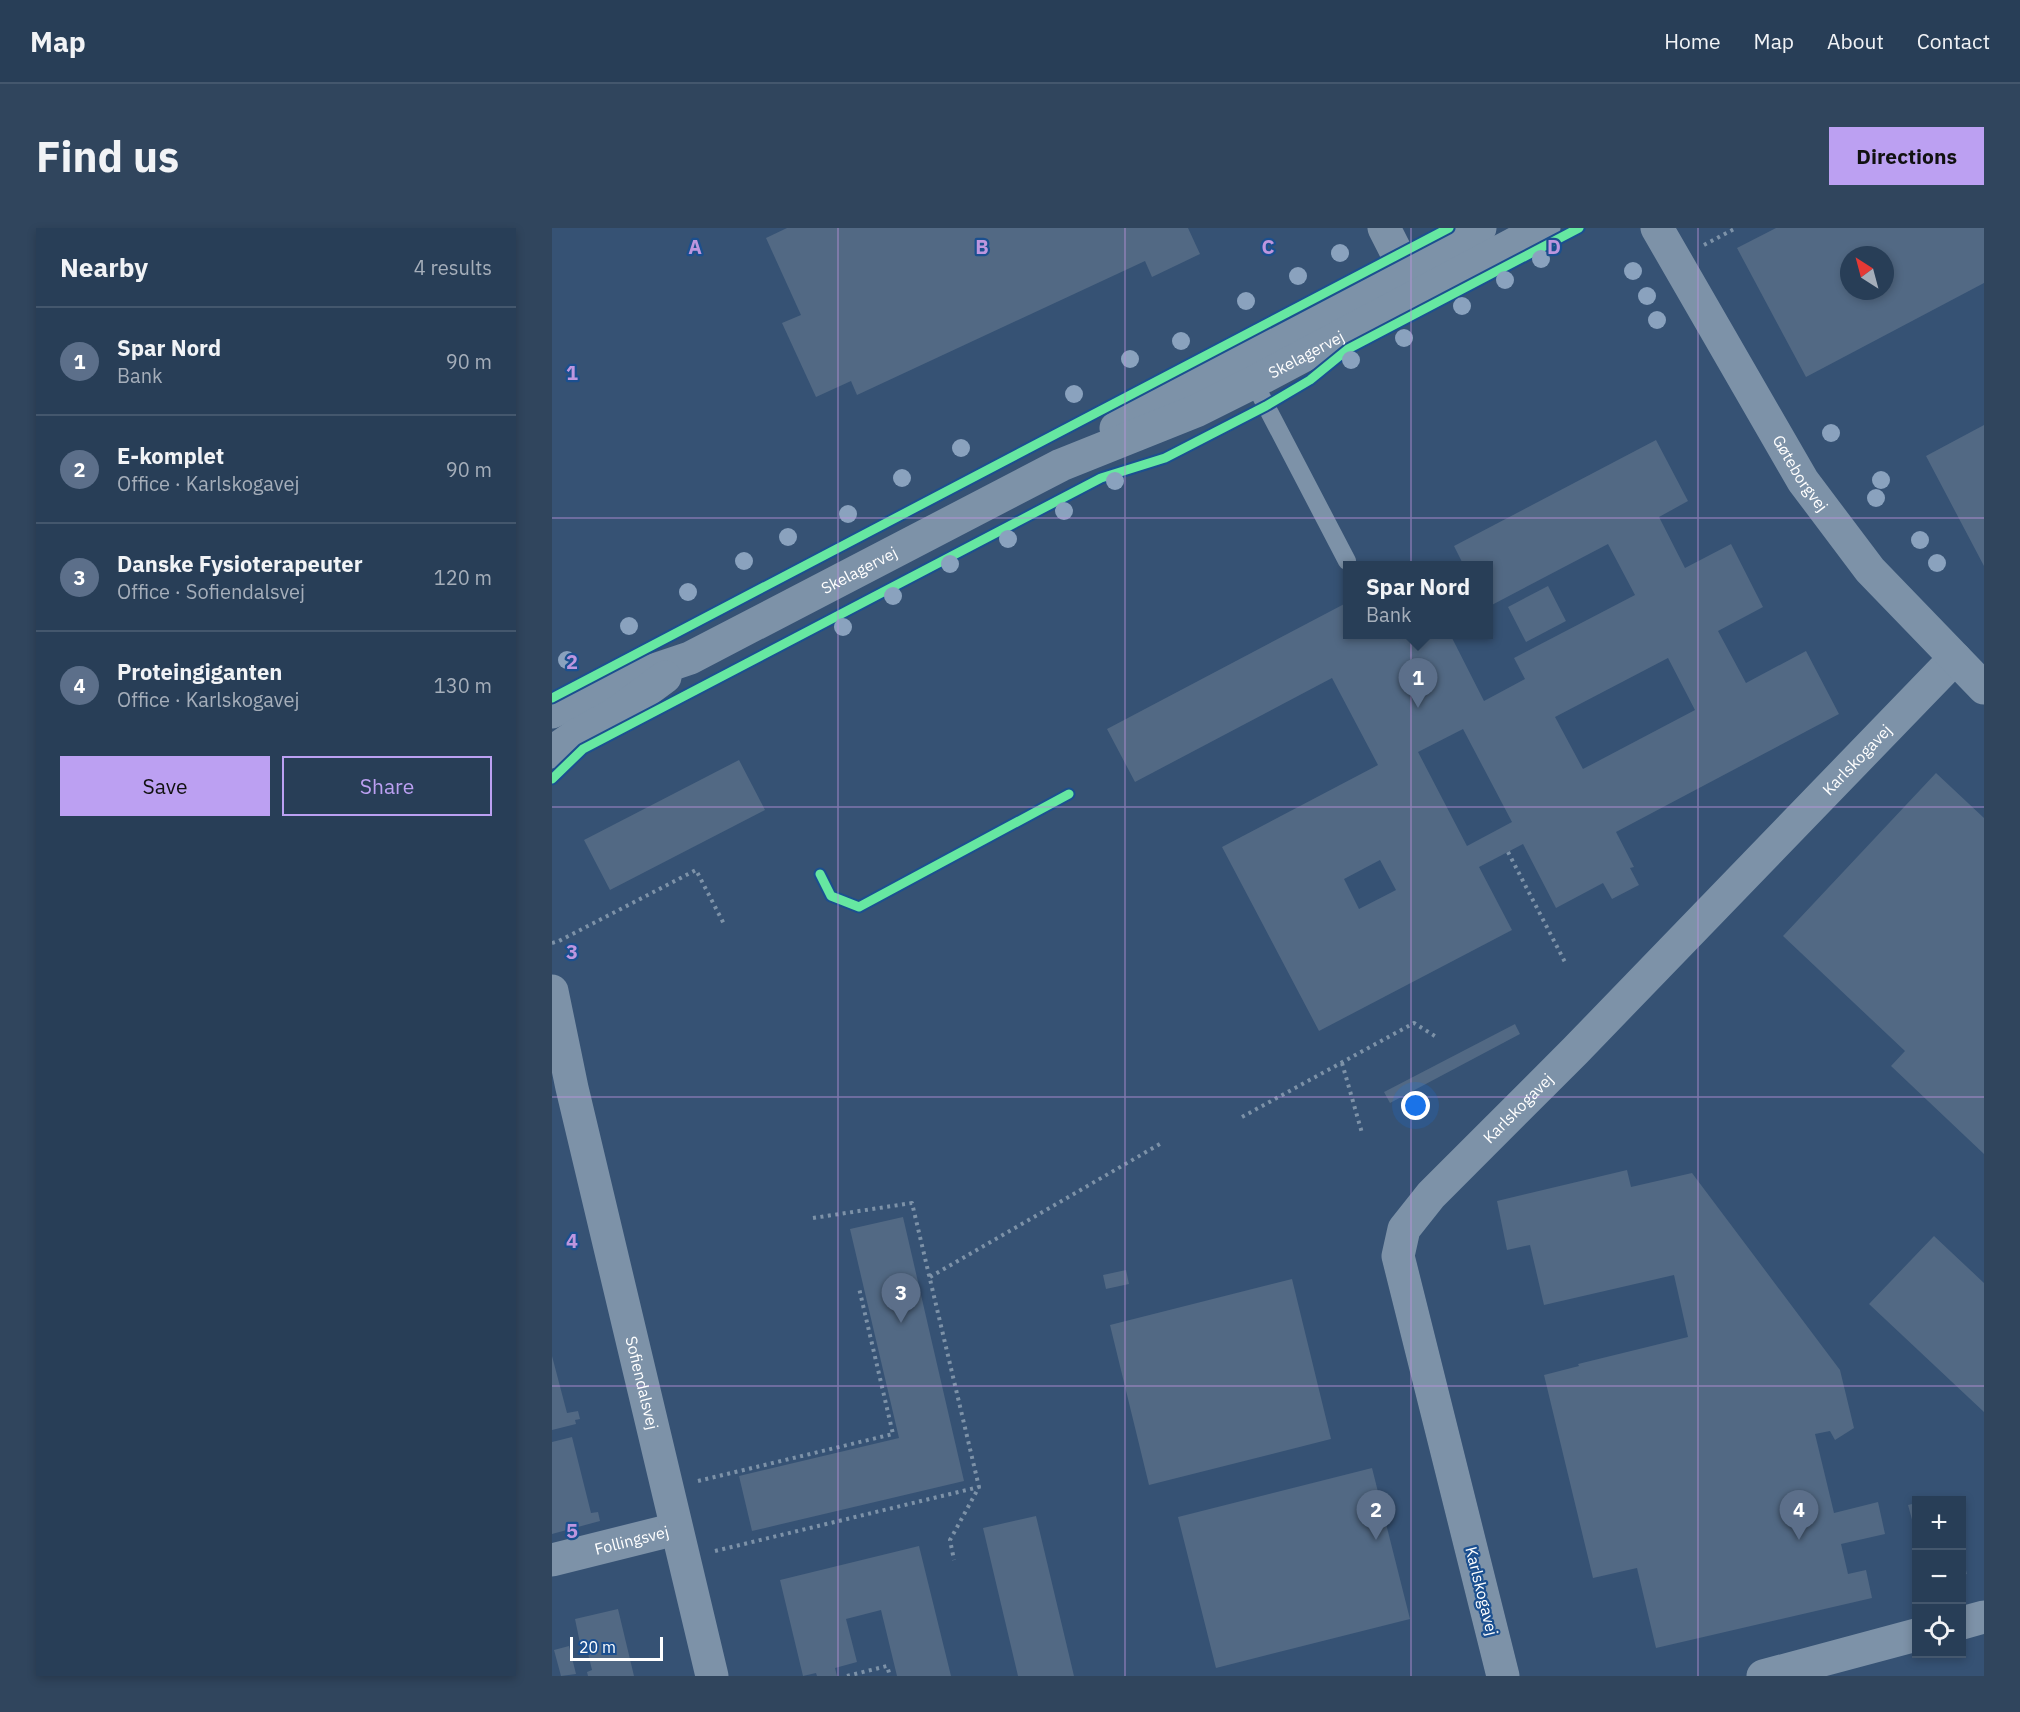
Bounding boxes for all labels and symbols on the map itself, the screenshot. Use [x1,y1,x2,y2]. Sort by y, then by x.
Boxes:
text: A [688,233,702,260]
text: B [975,233,989,260]
text: C [1261,233,1275,260]
text: D [1547,233,1561,260]
north arrow [1840,246,1894,300]
street label: Skelagervej [1265,326,1347,383]
text: 1 [566,359,578,386]
street label: Gøteborgvej [1768,431,1832,515]
street label: Skelagervej [818,542,900,598]
text: 2 [566,648,578,675]
pin: 1 [1398,658,1438,708]
street label: Karlskogavej [1818,720,1896,799]
text: 3 [566,938,578,965]
street label: Karlskogavej [1479,1069,1557,1147]
your location [1401,1091,1430,1120]
text: 4 [566,1227,578,1254]
pin: 3 [882,1274,920,1323]
street label: Sofiendalsvej [621,1334,663,1431]
pin: 2 [1356,1490,1396,1540]
pin: 4 [1780,1490,1818,1540]
text: 5 [566,1517,578,1544]
street label: Follingsvej [592,1521,671,1559]
street label: Karlskogavej [1461,1544,1503,1638]
scale bar [570,1634,663,1662]

